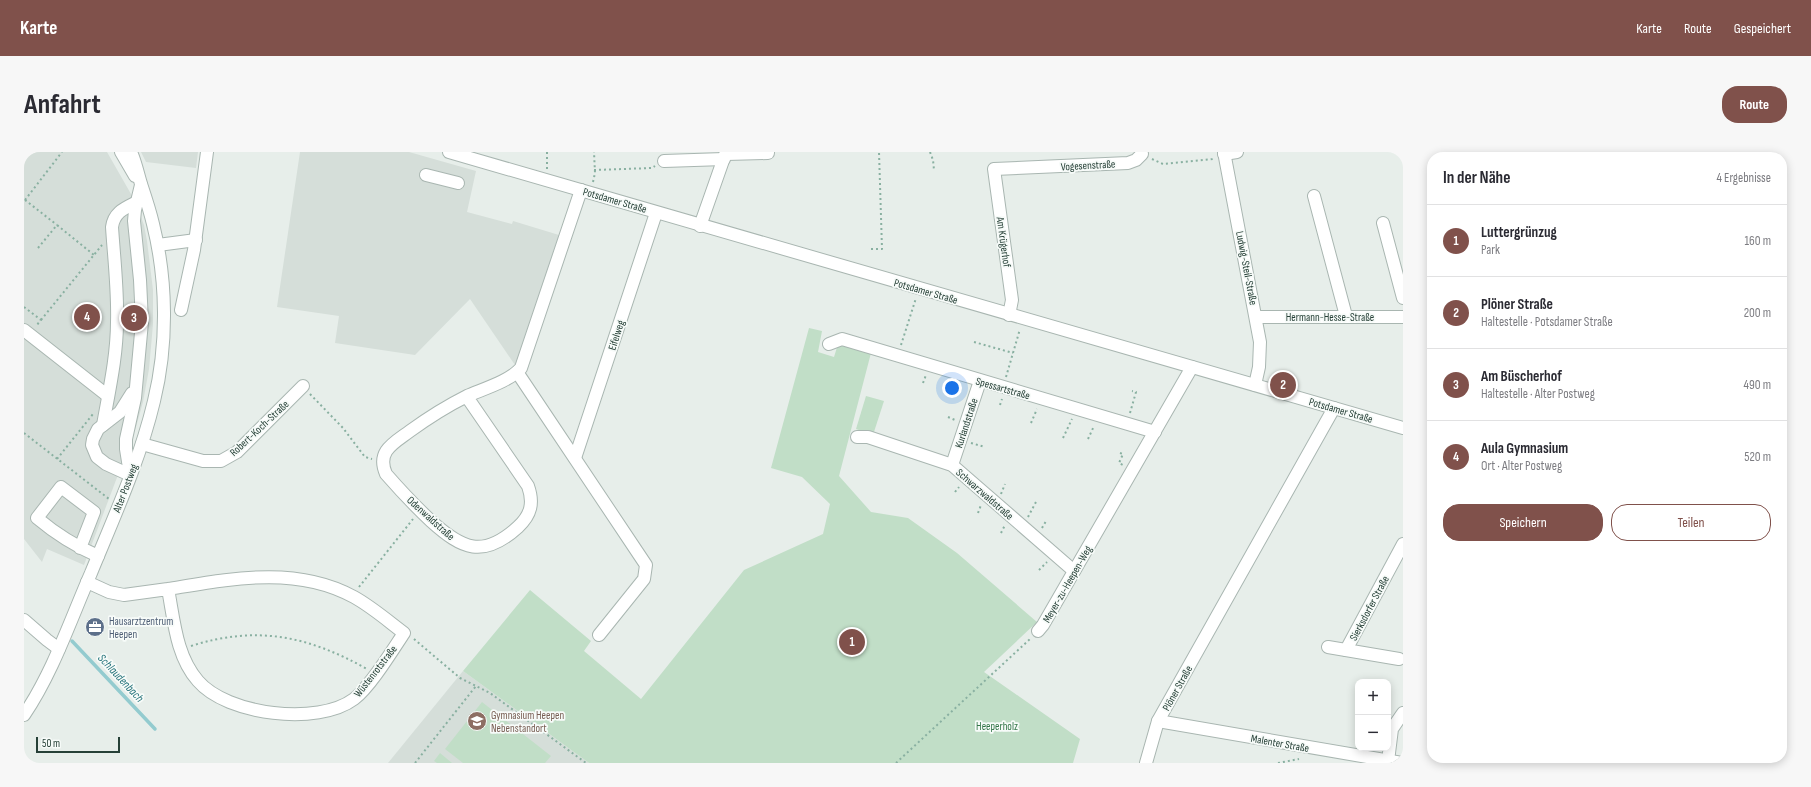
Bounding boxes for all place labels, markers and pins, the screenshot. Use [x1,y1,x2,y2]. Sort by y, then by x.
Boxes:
pin: 4 [74,302,100,332]
pin: 3 [121,303,147,333]
pin: 2 [1270,370,1296,400]
place label: Hausarztzentrum Heepen [109,615,173,641]
office icon: Hausarztzentrum Heepen [84,616,106,638]
pin: 1 [839,627,865,657]
place label: Gymnasium Heepen Nebenstandort [491,709,564,735]
school or university icon: Gymnasium Heepen Nebenstandort [466,710,488,732]

